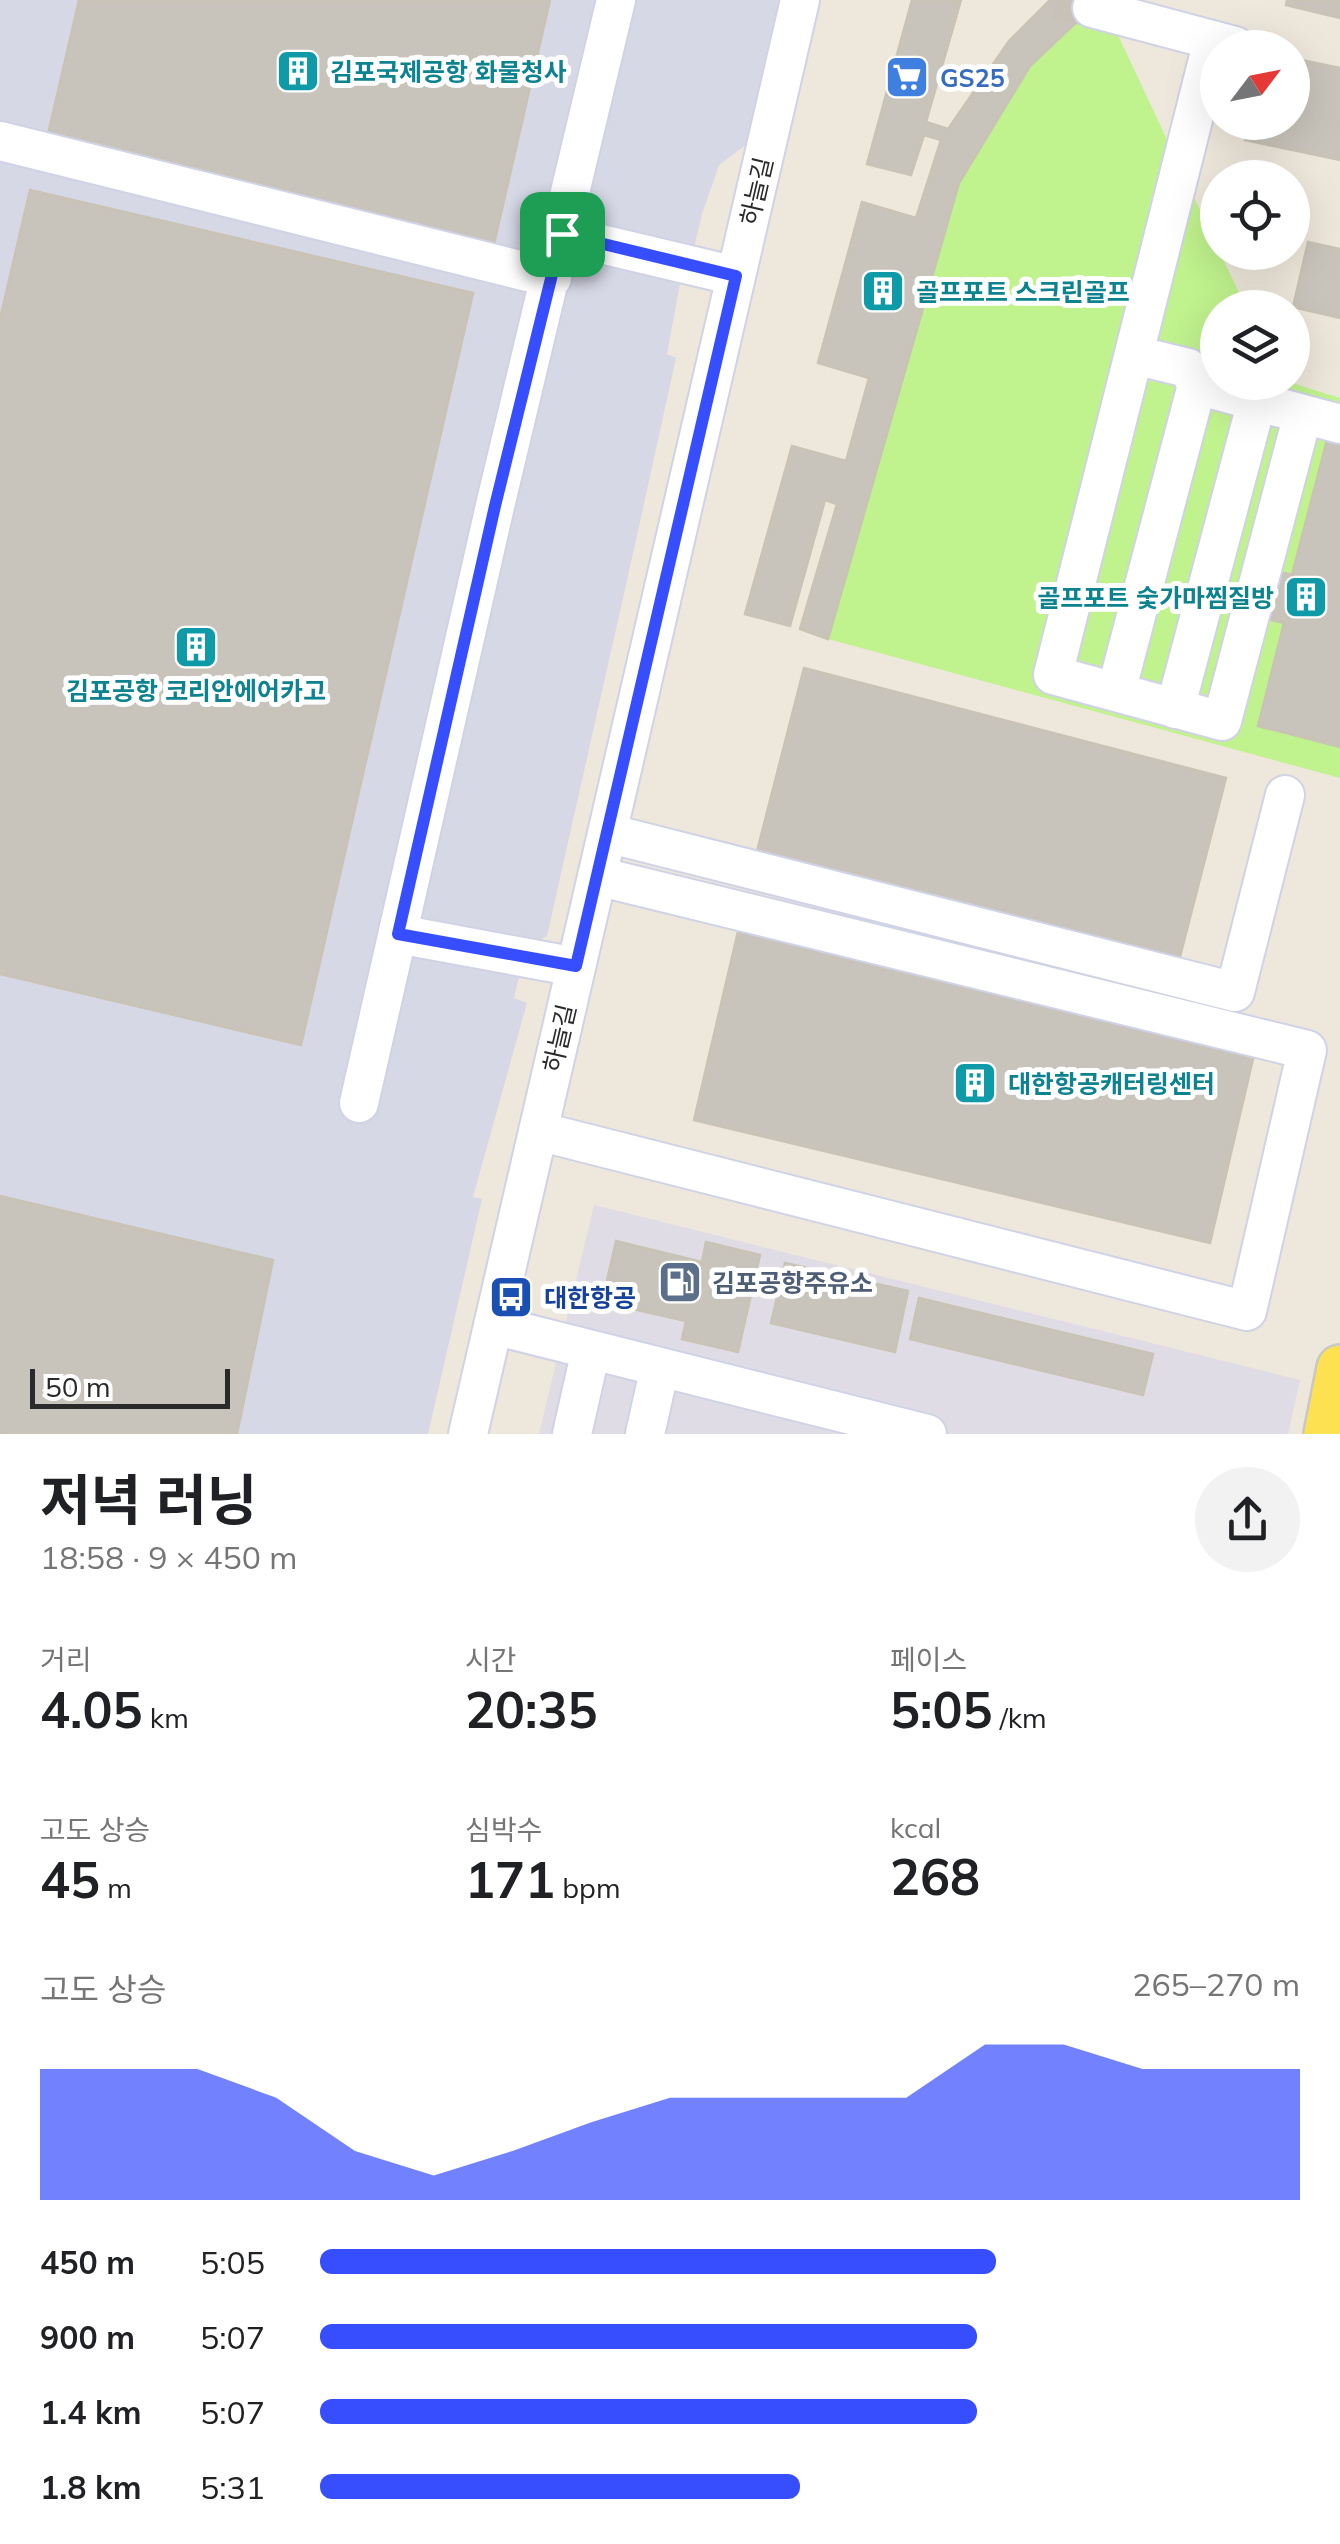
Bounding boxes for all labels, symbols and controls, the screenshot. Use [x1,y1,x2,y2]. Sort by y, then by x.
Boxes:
north arrow [1200,30,1310,140]
map controls [1200,30,1310,400]
building icon: 김포국제공항 화물청사 [275,48,321,94]
supermarket icon: GS25 [884,54,930,100]
place label: 김포국제공항 화물청사 [330,56,567,87]
place label: GS25 [940,62,1005,93]
street label: 하늘길 [733,154,779,228]
button: locate [1200,160,1310,270]
pin [520,192,605,277]
icon: arrive [535,207,590,262]
building icon: 골프포트 스크린골프 [860,268,906,314]
place label: 골프포트 스크린골프 [916,276,1130,307]
button: layers [1200,290,1310,400]
building icon: 골프포트 숯가마찜질방 [1283,574,1329,620]
place label: 골프포트 숯가마찜질방 [1037,582,1274,613]
building icon: 김포공항 코리안에어카고 [173,624,219,670]
place label: 김포공항 코리안에어카고 [66,675,326,706]
street label: 하늘길 [536,1001,582,1075]
building icon: 대한항공캐터링센터 [952,1060,998,1106]
place label: 대한항공캐터링센터 [1008,1068,1215,1099]
fuel station icon: 김포공항주유소 [657,1259,703,1305]
place label: 김포공항주유소 [712,1267,873,1298]
bus stop icon: 대한항공 [488,1274,534,1320]
place label: 대한항공 [544,1282,636,1313]
scale bar [30,1364,230,1408]
text: 50 m [45,1369,111,1404]
text: 저녁 러닝 [40,1465,257,1534]
button: share [1195,1467,1300,1572]
text: 18:58 · 9 × 450 m [40,1537,297,1577]
text: 거리 [40,1642,92,1677]
text: 시간 [465,1642,517,1677]
text: 페이스 [890,1642,967,1677]
text: 4.05 [40,1678,142,1741]
text: 20:35 [465,1678,597,1741]
text: 5:05 [890,1678,992,1741]
text: km [142,1700,189,1735]
text: /km [992,1700,1047,1735]
text: kcal [890,1810,941,1845]
text: 고도 상승 [40,1812,150,1847]
text: 심박수 [465,1812,542,1847]
text: 268 [890,1845,980,1908]
text: 45 [40,1848,100,1911]
text: 171 [465,1848,555,1911]
text: m [100,1870,132,1905]
text: bpm [555,1870,621,1905]
text: 265–270 m [1132,1964,1300,2004]
text: 고도 상승 [40,1969,166,2009]
text: 450 m [40,2242,135,2282]
text: 5:05 [200,2242,265,2282]
text: 900 m [40,2317,135,2357]
text: 5:07 [200,2317,265,2357]
text: 1.4 km [40,2392,142,2432]
text: 5:07 [200,2392,265,2432]
text: 1.8 km [40,2467,142,2507]
text: 5:31 [200,2467,265,2507]

